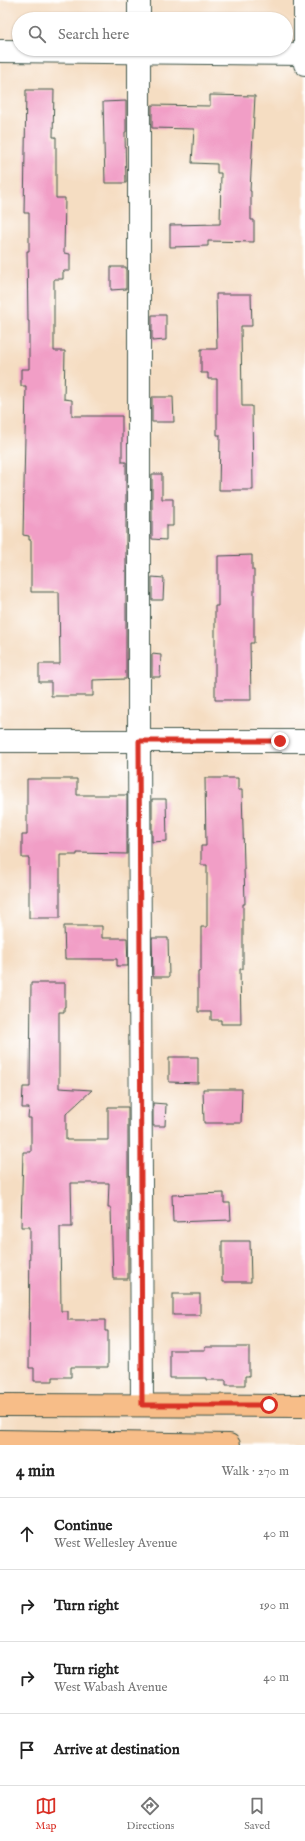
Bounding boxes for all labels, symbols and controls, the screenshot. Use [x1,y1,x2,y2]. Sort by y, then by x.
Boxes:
search box [12,12,293,56]
icon: search [26,23,48,45]
text: Search here [58,25,129,44]
route end [271,732,289,750]
route start [260,1396,278,1414]
text: 4 min [16,1461,55,1482]
text: Walk · 270 m [221,1463,289,1480]
text: Continue [54,1516,112,1535]
icon: ahead [16,1523,38,1545]
text: 40 m [263,1525,289,1542]
text: West Wellesley Avenue [54,1535,177,1552]
icon: right [16,1595,38,1617]
text: Turn right [54,1596,119,1615]
text: 190 m [259,1597,289,1614]
text: Turn right [54,1660,119,1679]
icon: right [16,1667,38,1689]
text: 40 m [263,1669,289,1686]
text: West Wabash Avenue [54,1679,167,1696]
icon: arrive [16,1739,38,1761]
text: Arrive at destination [54,1740,180,1759]
tab: Map [35,1795,57,1833]
tab: Directions [127,1795,174,1833]
tab: Saved [244,1795,270,1833]

